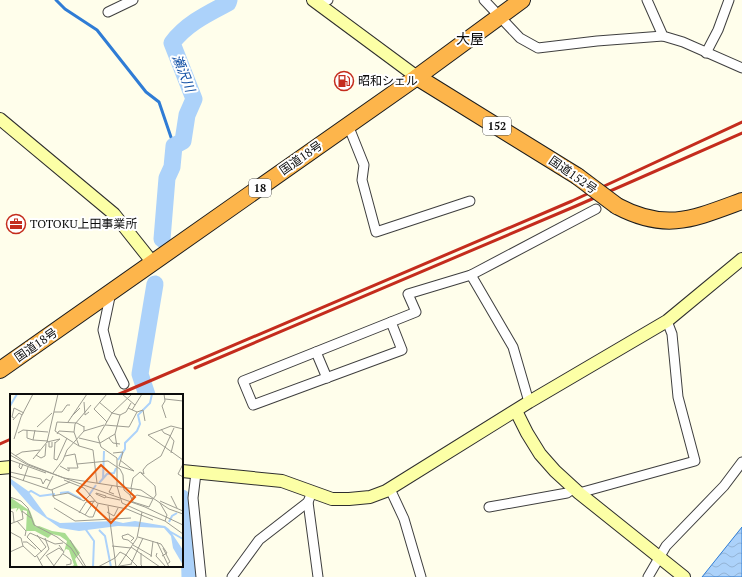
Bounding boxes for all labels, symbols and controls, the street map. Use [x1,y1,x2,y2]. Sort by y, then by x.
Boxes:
district label: 大屋 [456,29,484,48]
water label: 瀬沢川 [168,52,200,96]
fuel station icon: 昭和シェル [333,70,355,92]
place label: 昭和シェル [358,73,418,88]
road number: 152 [483,117,511,135]
street label: 国道18号 [276,137,325,178]
street label: 国道152号 [546,153,600,197]
road number: 18 [249,179,271,197]
office icon: TOTOKU上田事業所 [5,213,27,235]
place label: TOTOKU上田事業所 [30,216,138,231]
street label: 国道18号 [11,324,60,365]
inset map [10,394,183,567]

